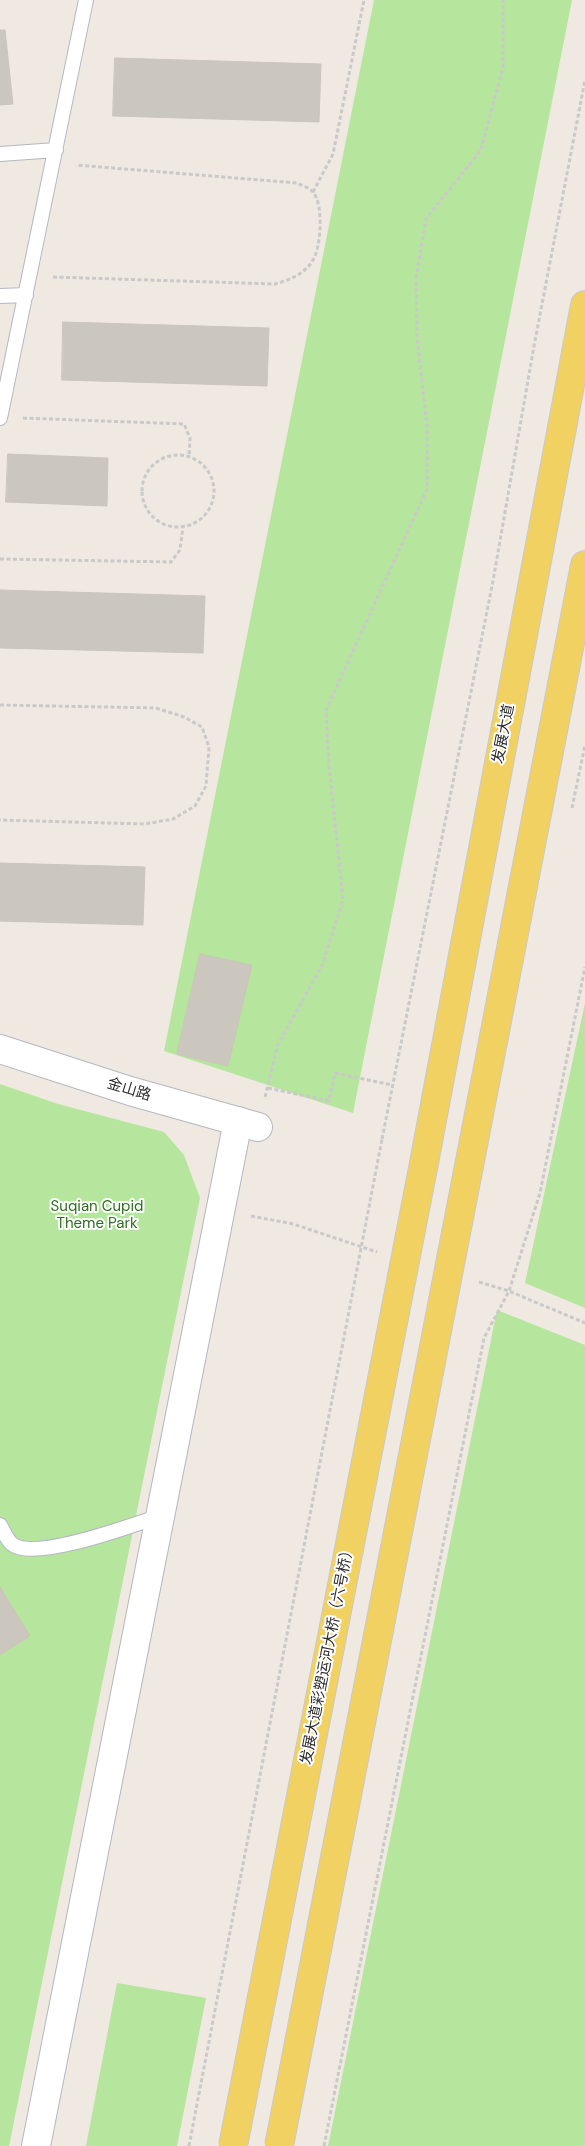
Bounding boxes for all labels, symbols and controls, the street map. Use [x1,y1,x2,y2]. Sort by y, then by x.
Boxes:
street label: 发展大道 [489,703,519,765]
street label: 金山路 [105,1075,153,1105]
park label: Suqian Cupid Theme Park [51,1198,143,1233]
street label: 发展大道彩塑运河大桥（六号桥） [298,1542,358,1766]

